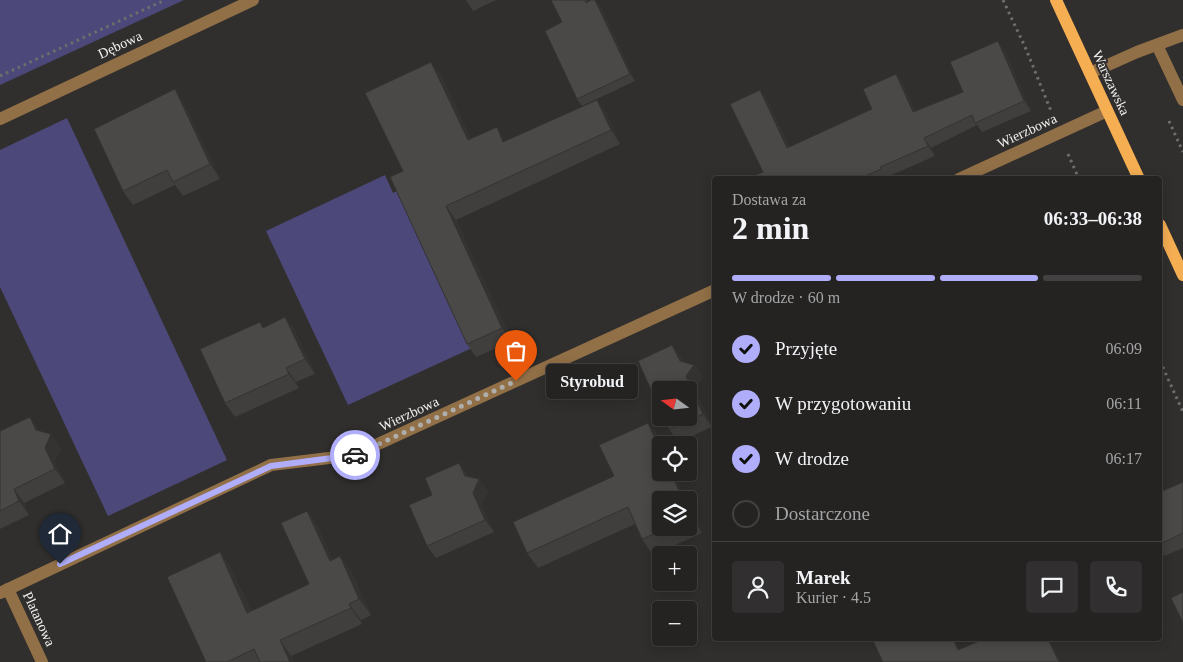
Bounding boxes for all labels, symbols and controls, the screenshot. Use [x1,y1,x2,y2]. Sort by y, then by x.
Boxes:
street label: Dębowa [96,28,145,62]
street label: Warszawska [1089,48,1133,118]
street label: Wierzbowa [995,110,1060,151]
text: Dostawa za [732,191,806,208]
text: 06:33–06:38 [1044,208,1142,229]
text: 2 min [732,210,809,246]
text: W drodze · 60 m [732,289,840,306]
pin [495,330,537,381]
icon: check [732,335,760,363]
icon: bag [502,337,530,365]
text: Przyjęte [775,338,837,359]
text: 06:09 [1106,340,1142,357]
callout: Styrobud [546,364,638,398]
text: Styrobud [560,373,624,390]
north arrow [652,381,698,426]
map controls [652,381,697,646]
icon: check [732,390,760,418]
street label: Wierzbowa [377,393,442,434]
text: W przygotowaniu [775,393,911,414]
text: 06:11 [1106,395,1142,412]
courier [330,430,380,480]
button: locate [652,436,697,481]
icon: car [341,441,369,469]
icon: check [732,445,760,473]
text: W drodze [775,448,849,469]
text: 06:17 [1106,450,1142,467]
button: layers [652,491,697,536]
text: Dostarczone [775,503,870,524]
pin [39,513,81,564]
icon: home [46,520,74,548]
button: + [652,546,697,591]
button: person [732,561,784,613]
button: chat [1026,561,1078,613]
button: phone [1090,561,1142,613]
text: Marek [796,567,851,588]
street label: Platanowa [20,589,58,649]
text: Kurier · 4.5 [796,589,871,606]
button: − [652,601,697,646]

